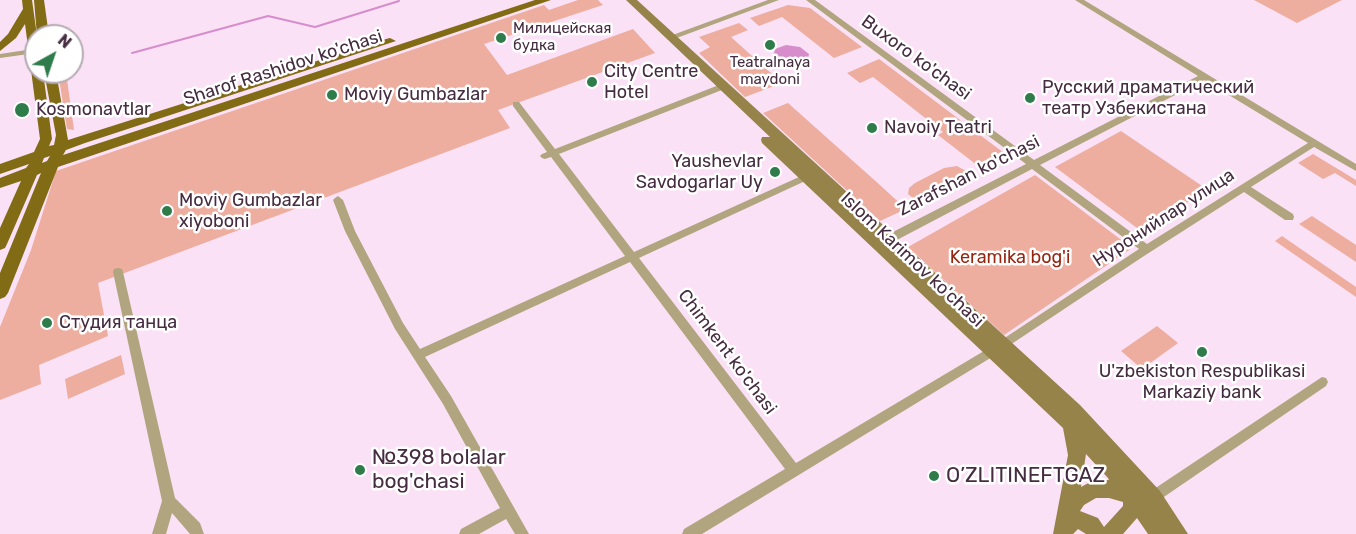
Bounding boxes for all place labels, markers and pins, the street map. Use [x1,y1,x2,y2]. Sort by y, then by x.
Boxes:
place label: Милицейская будка [513,20,611,55]
marker: Милицейская будка [494,31,508,45]
marker: Teatralnaya maydoni [763,38,777,52]
place label: Teatralnaya maydoni [730,54,810,89]
place label: City Centre Hotel [604,61,698,104]
marker: City Centre Hotel [585,75,599,89]
place label: Русский драматический театр Узбекистана [1042,77,1254,119]
place label: Moviy Gumbazlar [344,84,487,106]
marker: Moviy Gumbazlar [325,88,339,102]
marker: Русский драматический театр Узбекистана [1023,91,1037,105]
place label: Kosmonavtlar [36,99,151,121]
marker: Kosmonavtlar [13,101,31,119]
place label: Navoiy Teatri [884,117,992,139]
marker: Navoiy Teatri [865,121,879,135]
place label: Yaushevlar Savdogarlar Uy [636,151,763,194]
marker: Yaushevlar Savdogarlar Uy [768,165,782,179]
place label: Moviy Gumbazlar xiyoboni [179,190,322,232]
marker: Moviy Gumbazlar xiyoboni [160,204,174,218]
place label: Студия танца [59,312,177,334]
marker: Студия танца [40,316,54,330]
marker: U'zbekiston Respublikasi Markaziy bank [1195,345,1209,359]
place label: U'zbekiston Respublikasi Markaziy bank [1099,361,1305,404]
place label: №398 bolalar bog'chasi [372,445,506,495]
marker: №398 bolalar bog'chasi [353,463,367,477]
place label: O’ZLITINEFTGAZ [946,463,1105,489]
marker: O’ZLITINEFTGAZ [927,469,941,483]

